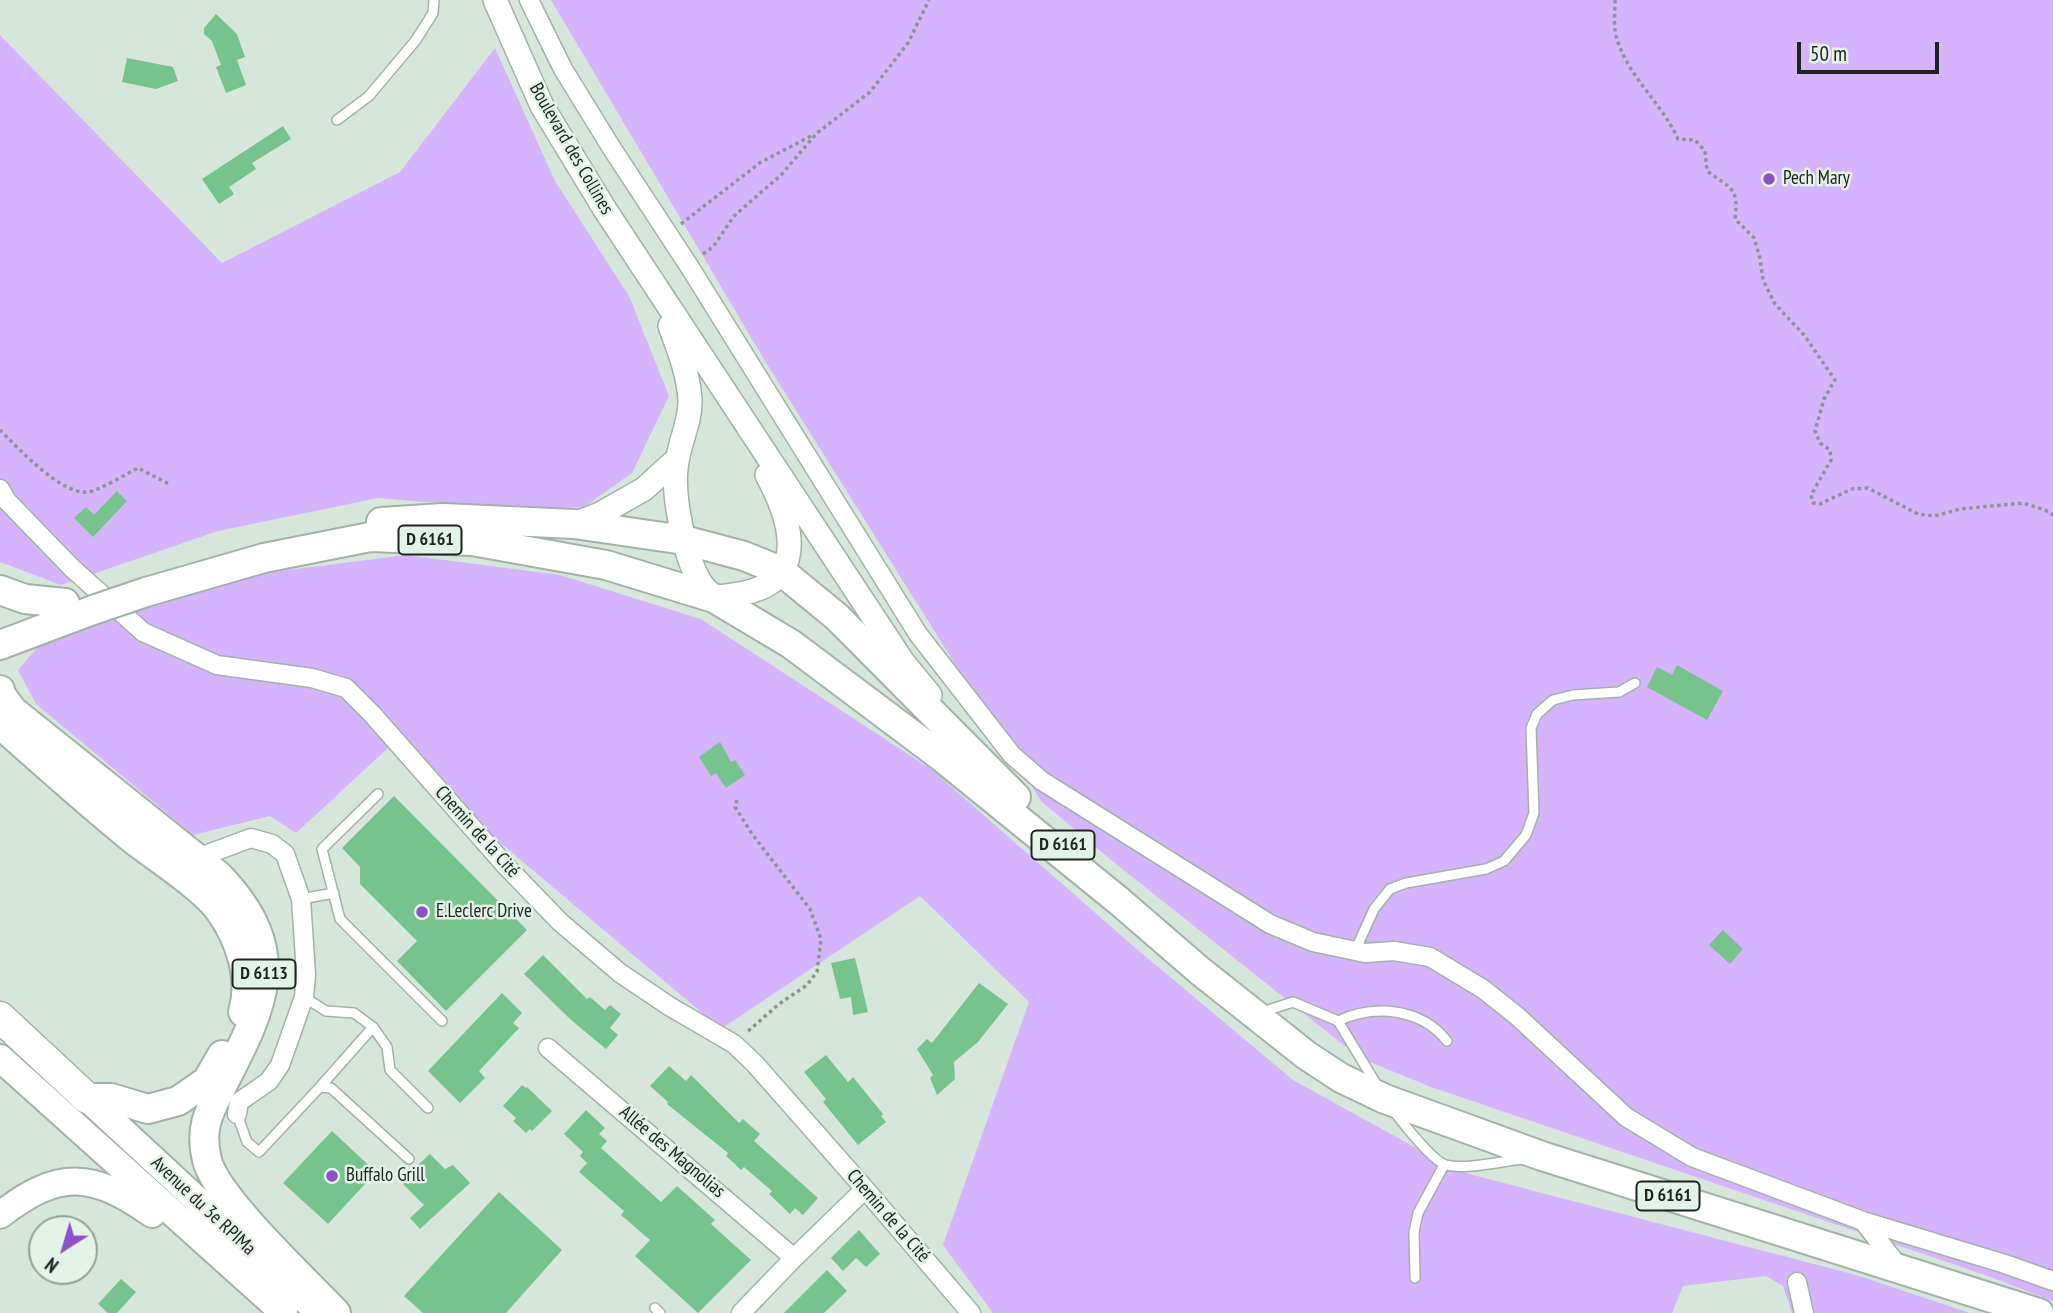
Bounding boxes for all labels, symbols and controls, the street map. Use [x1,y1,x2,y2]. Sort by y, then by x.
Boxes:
scale bar [1801,28,1943,72]
text: 50 m [1810,40,1847,67]
street label: Boulevard des Collines [524,79,618,219]
place label: Pech Mary [1783,168,1850,190]
marker: Pech Mary [1761,171,1777,187]
road number: D 6161 [398,526,462,554]
street label: Chemin de la Cité [430,781,524,883]
road number: D 6161 [1032,830,1094,860]
place label: E.Leclerc Drive [436,901,532,923]
marker: E.Leclerc Drive [414,904,430,920]
road number: D 6113 [232,959,296,988]
street label: Allée des Magnolias [615,1101,729,1203]
street label: Avenue du 3e RPIMa [146,1152,260,1260]
place label: Buffalo Grill [346,1165,425,1187]
street label: Chemin de la Cité [841,1165,935,1267]
marker: Buffalo Grill [324,1168,340,1184]
road number: D 6161 [1636,1182,1700,1210]
north arrow [28,1215,98,1285]
text: N [40,1253,63,1278]

